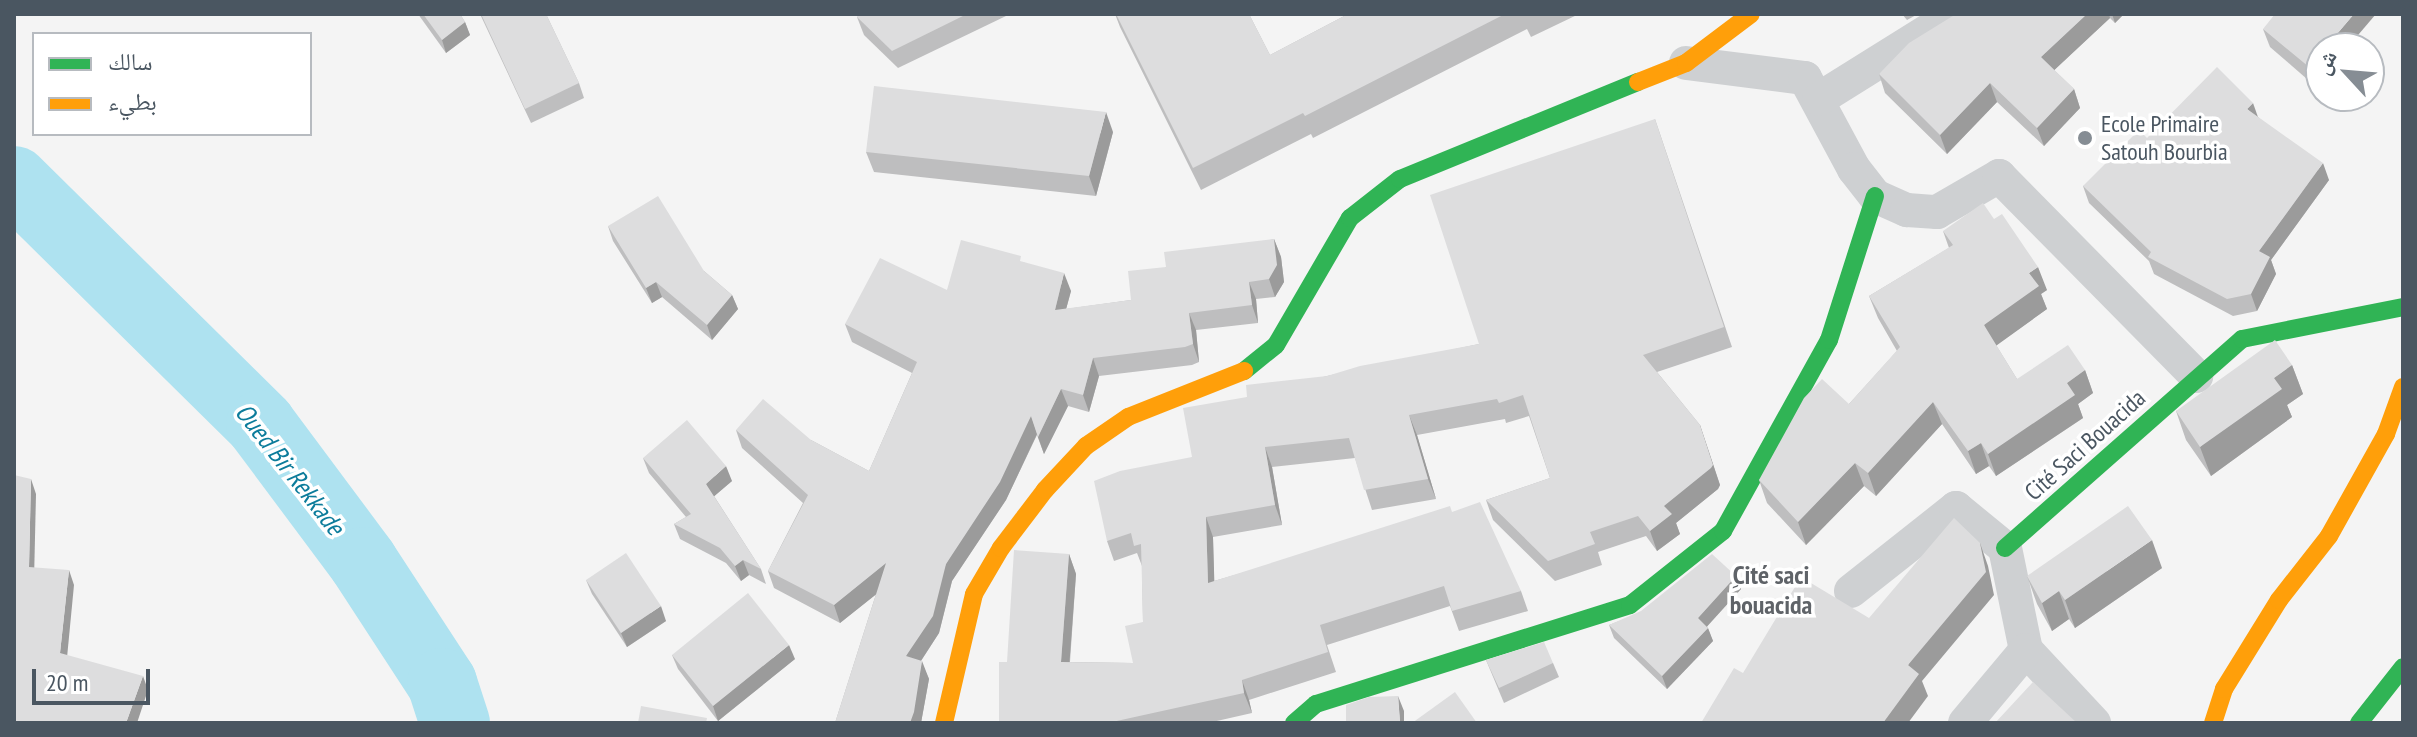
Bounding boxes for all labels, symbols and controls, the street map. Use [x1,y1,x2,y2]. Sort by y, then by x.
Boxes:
legend [32,32,312,136]
north arrow [2305,32,2385,112]
text: سالك [108,46,153,77]
text: ش [2308,46,2343,79]
text: بطيء [108,86,157,117]
place label: Ecole Primaire Satouh Bourbia [2101,110,2228,166]
marker: Ecole Primaire Satouh Bourbia [2076,129,2094,147]
street label: Cité Saci Bouacida [2019,384,2151,506]
water label: Oued Bir Rekkade [229,397,351,541]
district label: ِCité saci bouacida [1730,559,1812,620]
scale bar [36,653,154,703]
text: 20 m [46,667,88,698]

